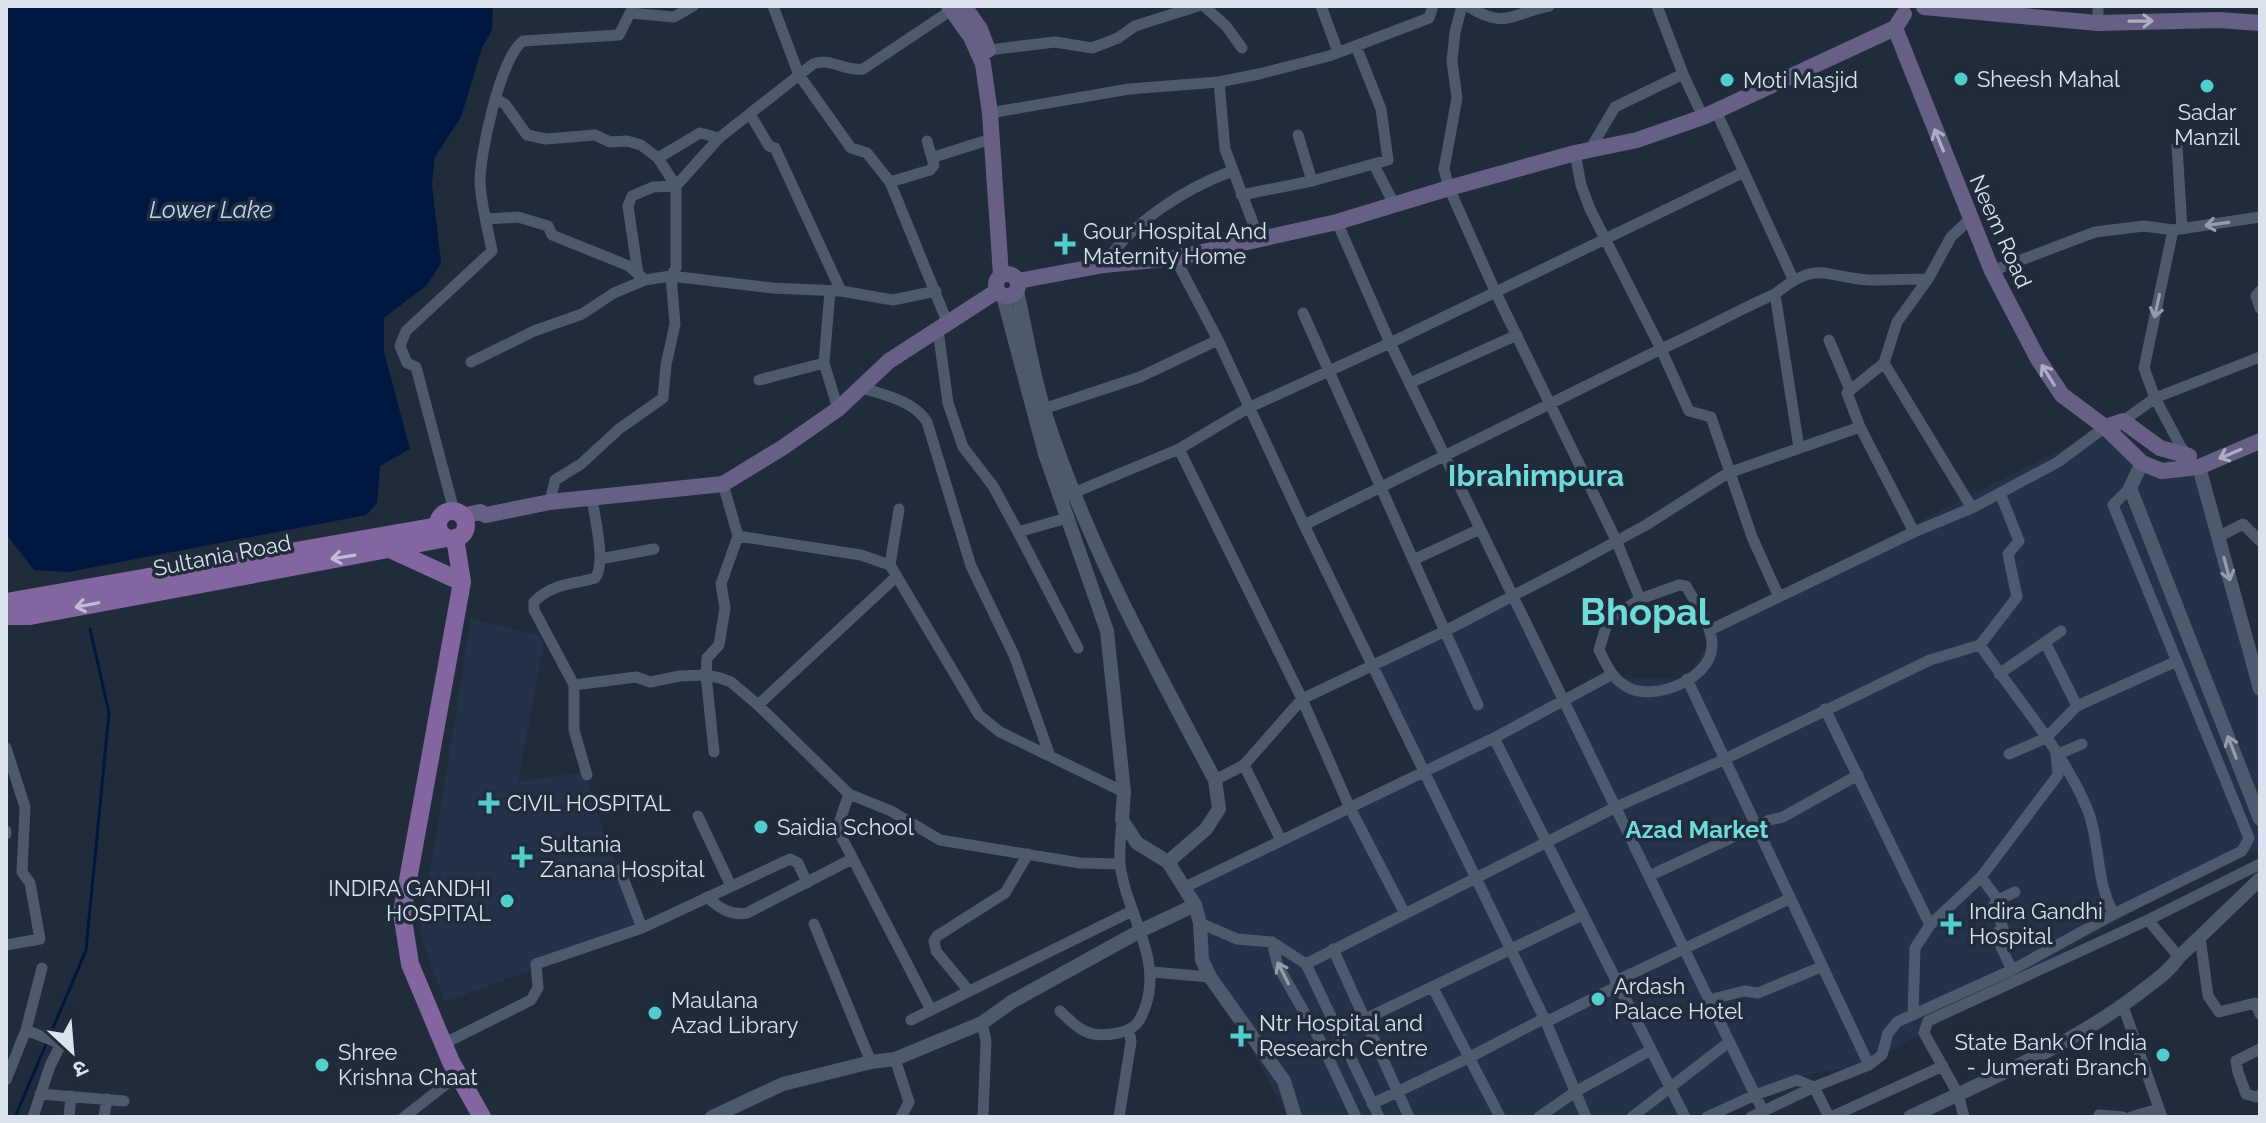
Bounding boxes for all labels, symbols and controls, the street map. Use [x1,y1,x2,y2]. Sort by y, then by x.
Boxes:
one-way arrow [2127,14,2154,29]
place label: Sheesh Mahal [1977,66,2120,92]
place label: Moti Masjid [1743,67,1858,93]
marker: Sheesh Mahal [1952,70,1970,88]
marker: Moti Masjid [1718,71,1736,89]
marker: Sadar Manzil [2198,77,2216,95]
place label: Sadar Manzil [2174,99,2240,150]
one-way arrow [1931,128,1945,153]
street label: Neem Road [1964,170,2038,292]
water label: Lower Lake [149,195,273,224]
one-way arrow [2205,217,2230,232]
place label: Gour Hospital And Maternity Home [1083,218,1267,269]
marker: Gour Hospital And Maternity Home [1054,233,1076,255]
one-way arrow [2149,293,2164,318]
one-way arrow [2040,364,2056,387]
one-way arrow [2218,447,2242,462]
district label: Ibrahimpura [1448,458,1624,493]
street label: Sultania Road [151,529,293,581]
one-way arrow [331,550,356,565]
one-way arrow [2220,556,2235,582]
district label: Bhopal [1580,589,1711,634]
one-way arrow [75,598,101,613]
one-way arrow [2224,735,2238,760]
place label: CIVIL HOSPITAL [507,790,671,816]
marker: CIVIL HOSPITAL [478,792,500,814]
place label: Saidia School [777,814,914,840]
district label: Azad Market [1626,815,1768,844]
marker: Saidia School [752,818,770,836]
place label: Sultania Zanana Hospital [540,831,705,882]
marker: Sultania Zanana Hospital [511,846,533,868]
place label: INDIRA GANDHI HOSPITAL [328,875,491,926]
marker: INDIRA GANDHI HOSPITAL [498,892,516,910]
place label: Indira Gandhi Hospital [1969,898,2103,949]
marker: Indira Gandhi Hospital [1940,913,1962,935]
one-way arrow [1275,961,1290,985]
place label: Ardash Palace Hotel [1614,973,1743,1024]
place label: Maulana Azad Library [671,987,799,1038]
marker: Ardash Palace Hotel [1589,990,1607,1008]
marker: Maulana Azad Library [646,1004,664,1022]
place label: Ntr Hospital and Research Centre [1259,1010,1428,1061]
north arrow [32,1011,112,1091]
marker: Ntr Hospital and Research Centre [1230,1025,1252,1047]
place label: State Bank Of India - Jumerati Branch [1954,1029,2147,1080]
place label: Shree Krishna Chaat [338,1039,478,1090]
marker: State Bank Of India - Jumerati Branch [2154,1046,2172,1064]
text: उ [68,1054,92,1084]
marker: Shree Krishna Chaat [313,1056,331,1074]

